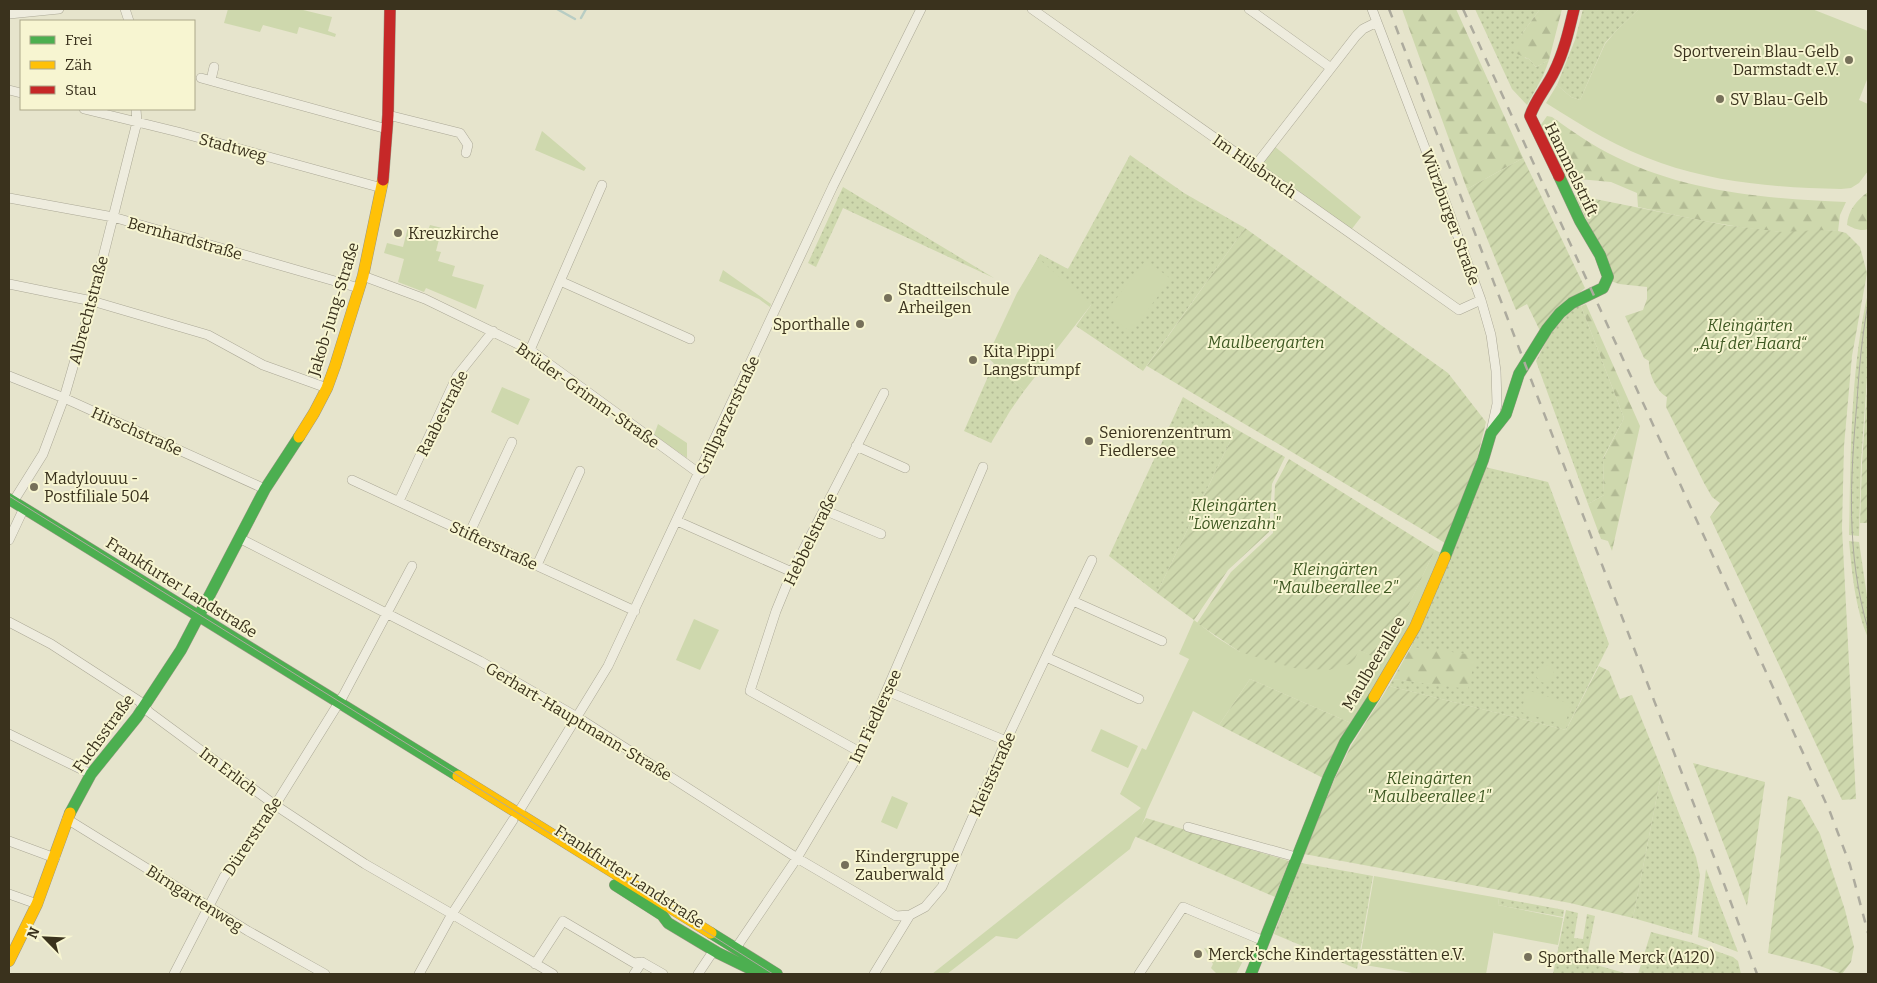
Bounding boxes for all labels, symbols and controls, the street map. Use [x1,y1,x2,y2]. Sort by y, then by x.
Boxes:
legend [20,20,195,110]
text: Frei [65,31,93,49]
place label: Sportverein Blau-Gelb Darmstadt e.V. [1673,42,1839,79]
marker: Sportverein Blau-Gelb Darmstadt e.V. [1843,54,1855,66]
text: Zäh [65,56,92,74]
text: Stau [65,81,97,99]
place label: SV Blau-Gelb [1730,90,1828,109]
marker: SV Blau-Gelb [1714,93,1726,105]
street label: Hammelstrift [1541,119,1602,219]
street label: Stadtweg [197,129,269,166]
street label: Im Hilsbruch [1209,131,1300,202]
street label: Würzburger Straße [1417,147,1484,288]
street label: Bernhardstraße [125,213,244,264]
place label: Kreuzkirche [408,224,499,243]
marker: Kreuzkirche [392,227,404,239]
street label: Jakob-Jung-Straße [304,240,363,379]
street label: Albrechtstraße [65,254,112,367]
place label: Stadtteilschule Arheilgen [898,280,1010,317]
marker: Stadtteilschule Arheilgen [882,292,894,304]
place label: Sporthalle [773,315,850,334]
park label: Kleingärten „Auf der Haard“ [1693,316,1808,353]
marker: Sporthalle [854,318,866,330]
park label: Maulbeergarten [1208,333,1324,352]
street label: Brüder-Grimm-Straße [512,339,663,452]
place label: Kita Pippi Langstrumpf [983,342,1081,379]
street label: Grillparzerstraße [692,353,763,478]
marker: Kita Pippi Langstrumpf [967,354,979,366]
street label: Raabestraße [413,367,472,459]
street label: Hirschstraße [88,403,185,460]
place label: Seniorenzentrum Fiedlersee [1099,423,1231,460]
marker: Seniorenzentrum Fiedlersee [1083,435,1095,447]
place label: Madylouuu - Postfiliale 504 [44,469,150,506]
marker: Madylouuu - Postfiliale 504 [28,481,40,493]
street label: Hebbelstraße [780,490,841,589]
park label: Kleingärten "Löwenzahn" [1187,496,1282,533]
street label: Stifterstraße [447,517,541,574]
street label: Frankfurter Landstraße [103,533,261,642]
park label: Kleingärten "Maulbeerallee 2" [1272,560,1399,597]
street label: Maulbeerallee [1338,613,1409,714]
street label: Gerhart-Hauptmann-Straße [482,658,675,785]
street label: Im Fiedlersee [845,666,905,766]
street label: Fuchsstraße [69,690,138,776]
street label: Kleiststraße [965,729,1020,819]
street label: Im Erlich [196,743,262,799]
park label: Kleingärten "Maulbeerallee 1" [1367,769,1492,806]
street label: Dürerstraße [219,793,286,879]
street label: Frankfurter Landstraße [551,821,708,932]
place label: Kindergruppe Zauberwald [855,847,959,884]
marker: Kindergruppe Zauberwald [839,859,851,871]
street label: Birngartenweg [143,861,247,936]
north arrow [20,913,70,963]
text: N [24,924,44,941]
place label: Merck'sche Kindertagesstätten e.V. [1208,945,1465,964]
marker: Merck'sche Kindertagesstätten e.V. [1192,948,1204,960]
place label: Sporthalle Merck (A120) [1538,948,1715,967]
marker: Sporthalle Merck (A120) [1522,951,1534,963]

